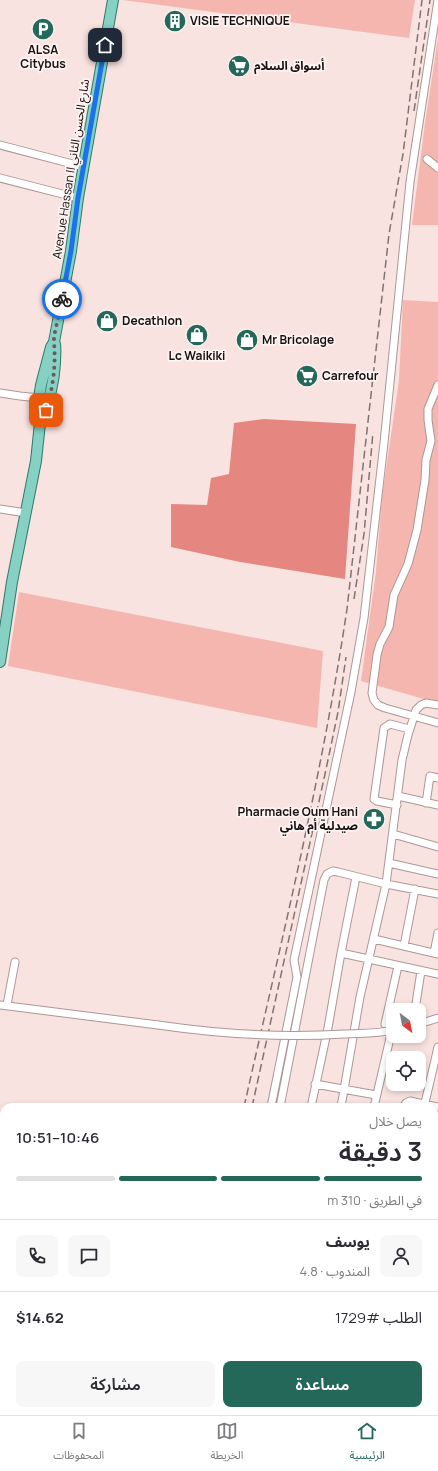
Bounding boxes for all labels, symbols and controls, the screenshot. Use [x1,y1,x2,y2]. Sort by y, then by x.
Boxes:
building icon: VISIE TECHNIQUE [162,8,188,34]
place label: VISIE TECHNIQUE [190,12,290,29]
parking icon: ALSA Citybus [30,16,56,42]
pin [88,28,122,62]
icon: home [94,34,116,56]
place label: ALSA Citybus [20,41,66,72]
supermarket icon: أسواق السلام [226,53,252,79]
place label: أسواق السلام [254,57,324,75]
street label: Avenue Hassan II شارع الحسن الثاني [48,78,95,260]
courier [42,279,82,319]
icon: bike [51,288,73,310]
shop icon: Decathlon [94,308,120,334]
place label: Decathlon [122,312,182,329]
shop icon: Lc Waikiki [184,322,210,348]
shop icon: Mr Bricolage [234,327,260,353]
place label: Mr Bricolage [262,331,334,348]
place label: Lc Waikiki [169,347,225,364]
supermarket icon: Carrefour [294,363,320,389]
place label: Carrefour [322,367,379,384]
pin [29,393,63,427]
icon: bag [35,399,57,421]
place label: Pharmacie Oum Hani صيدلية أم هاني [238,803,358,836]
pharmacy icon: Pharmacie Oum Hani صيدلية أم هاني [361,806,387,832]
north arrow [386,1003,426,1043]
map controls [386,1003,426,1091]
button: locate [386,1051,426,1091]
text: يصل خلال [369,1112,422,1130]
text: 10:46–10:51 [16,1127,99,1148]
text: 3 دقيقة [339,1133,422,1169]
text: في الطريق · 310 m [327,1191,422,1209]
text: يوسف [326,1231,370,1252]
button: phone [16,1235,58,1277]
button: chat [68,1235,110,1277]
button: person [380,1235,422,1277]
text: المندوب · 4.8 [300,1262,370,1280]
text: $14.62 [16,1307,64,1328]
text: الطلب #1729 [335,1307,422,1328]
button: مشاركة [16,1361,215,1407]
button: مساعدة [223,1361,422,1407]
tab: المحفوظات [53,1420,104,1467]
tab: الخريطة [210,1420,243,1467]
tab: الرئيسية [350,1420,385,1467]

